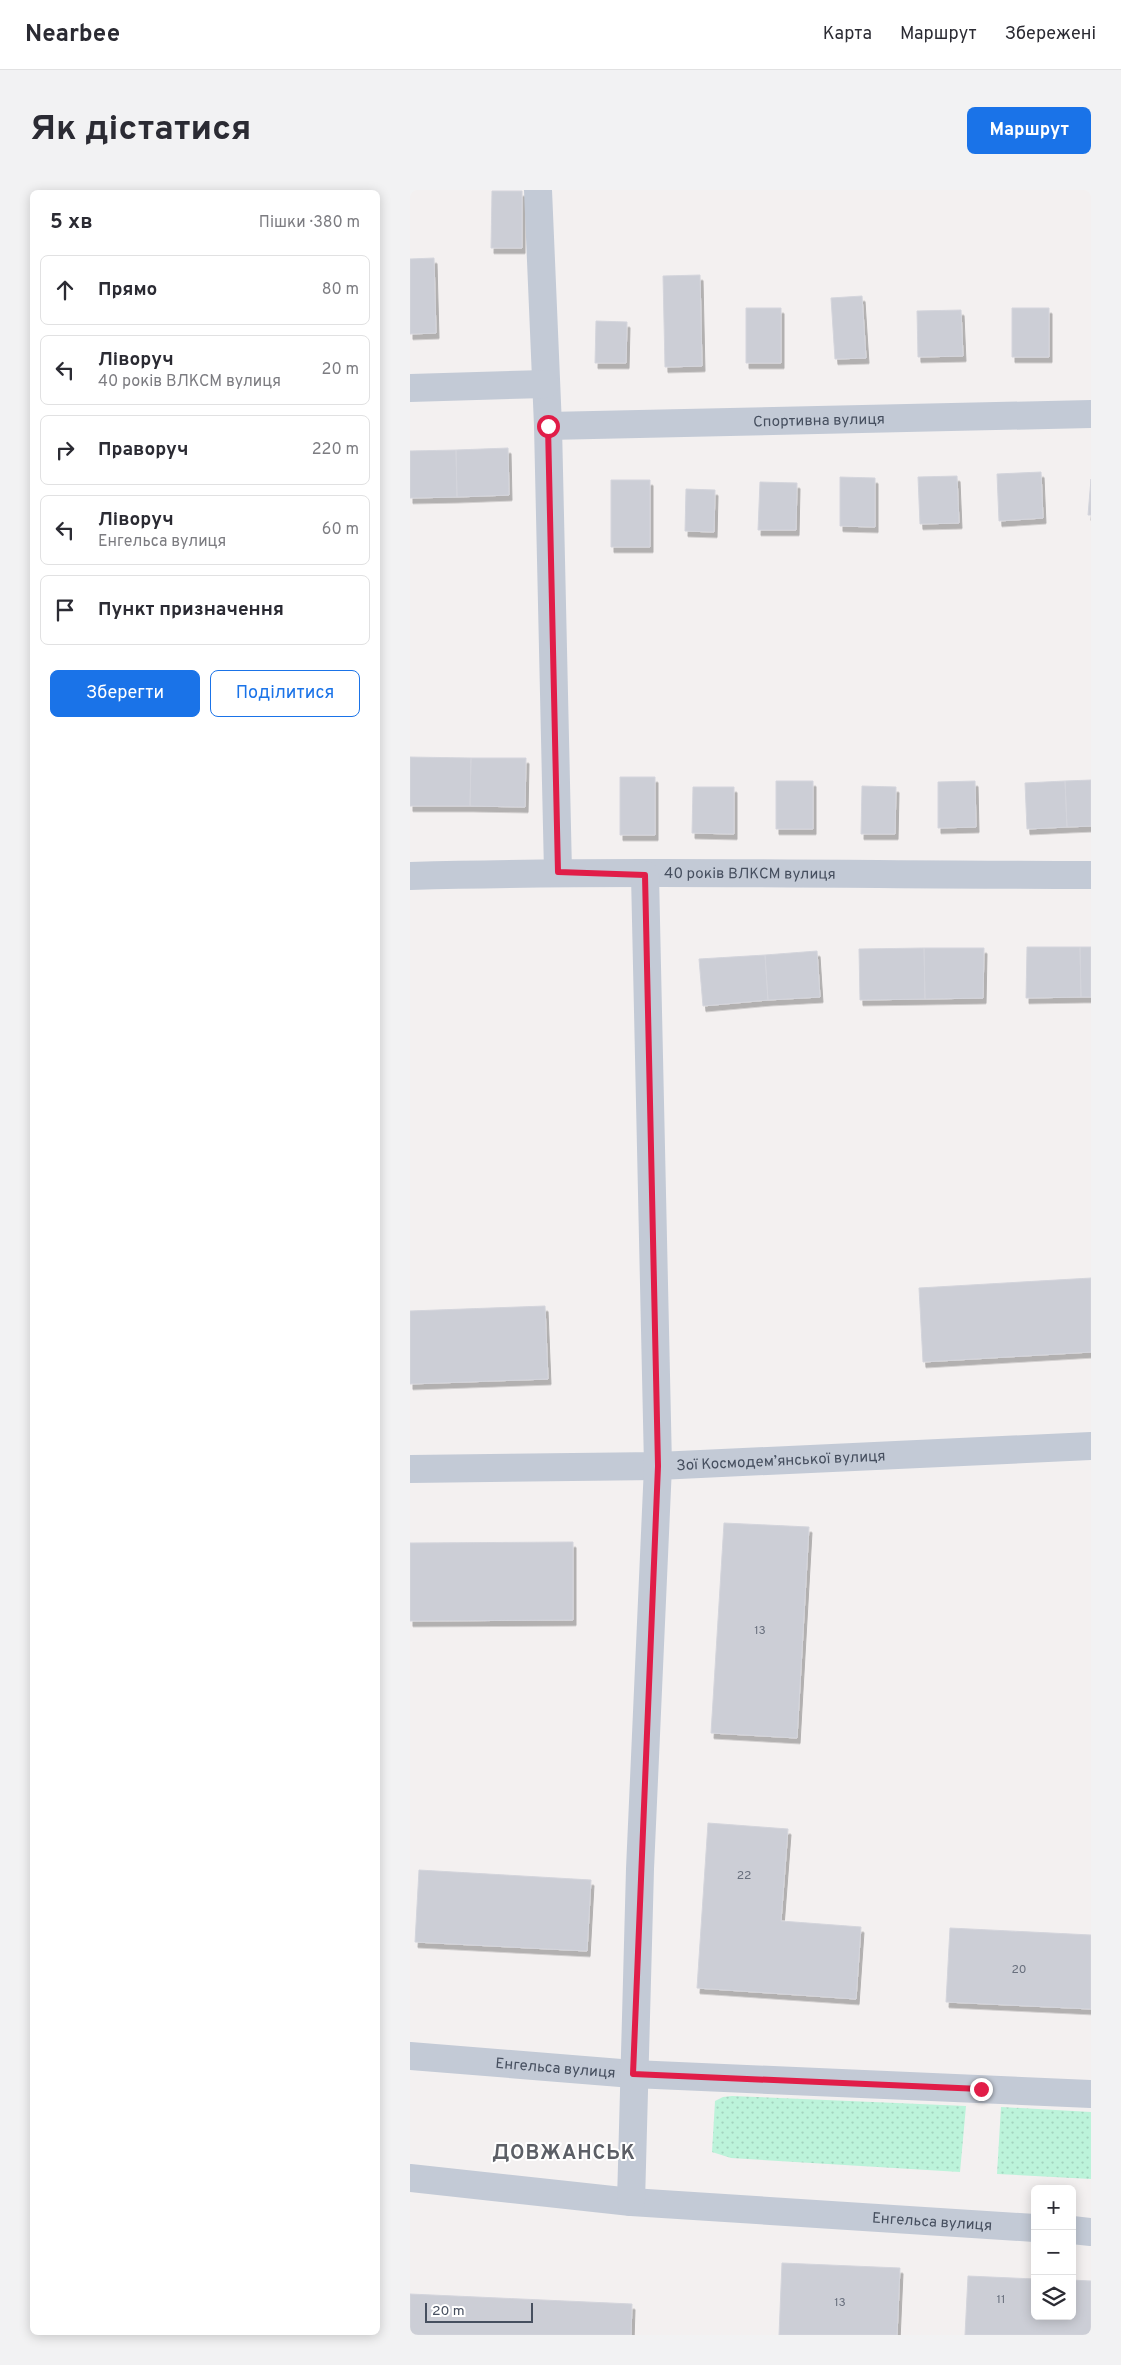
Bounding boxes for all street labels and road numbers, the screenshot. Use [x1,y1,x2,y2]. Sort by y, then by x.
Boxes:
street label: Спортивна вулиця [753,411,885,432]
street label: 40 років ВЛКСМ вулиця [664,865,836,885]
street label: Зої Космодем’янської вулиця [676,1447,886,1476]
street label: Енгельса вулиця [495,2055,616,2084]
street label: Енгельса вулиця [871,2210,993,2236]

